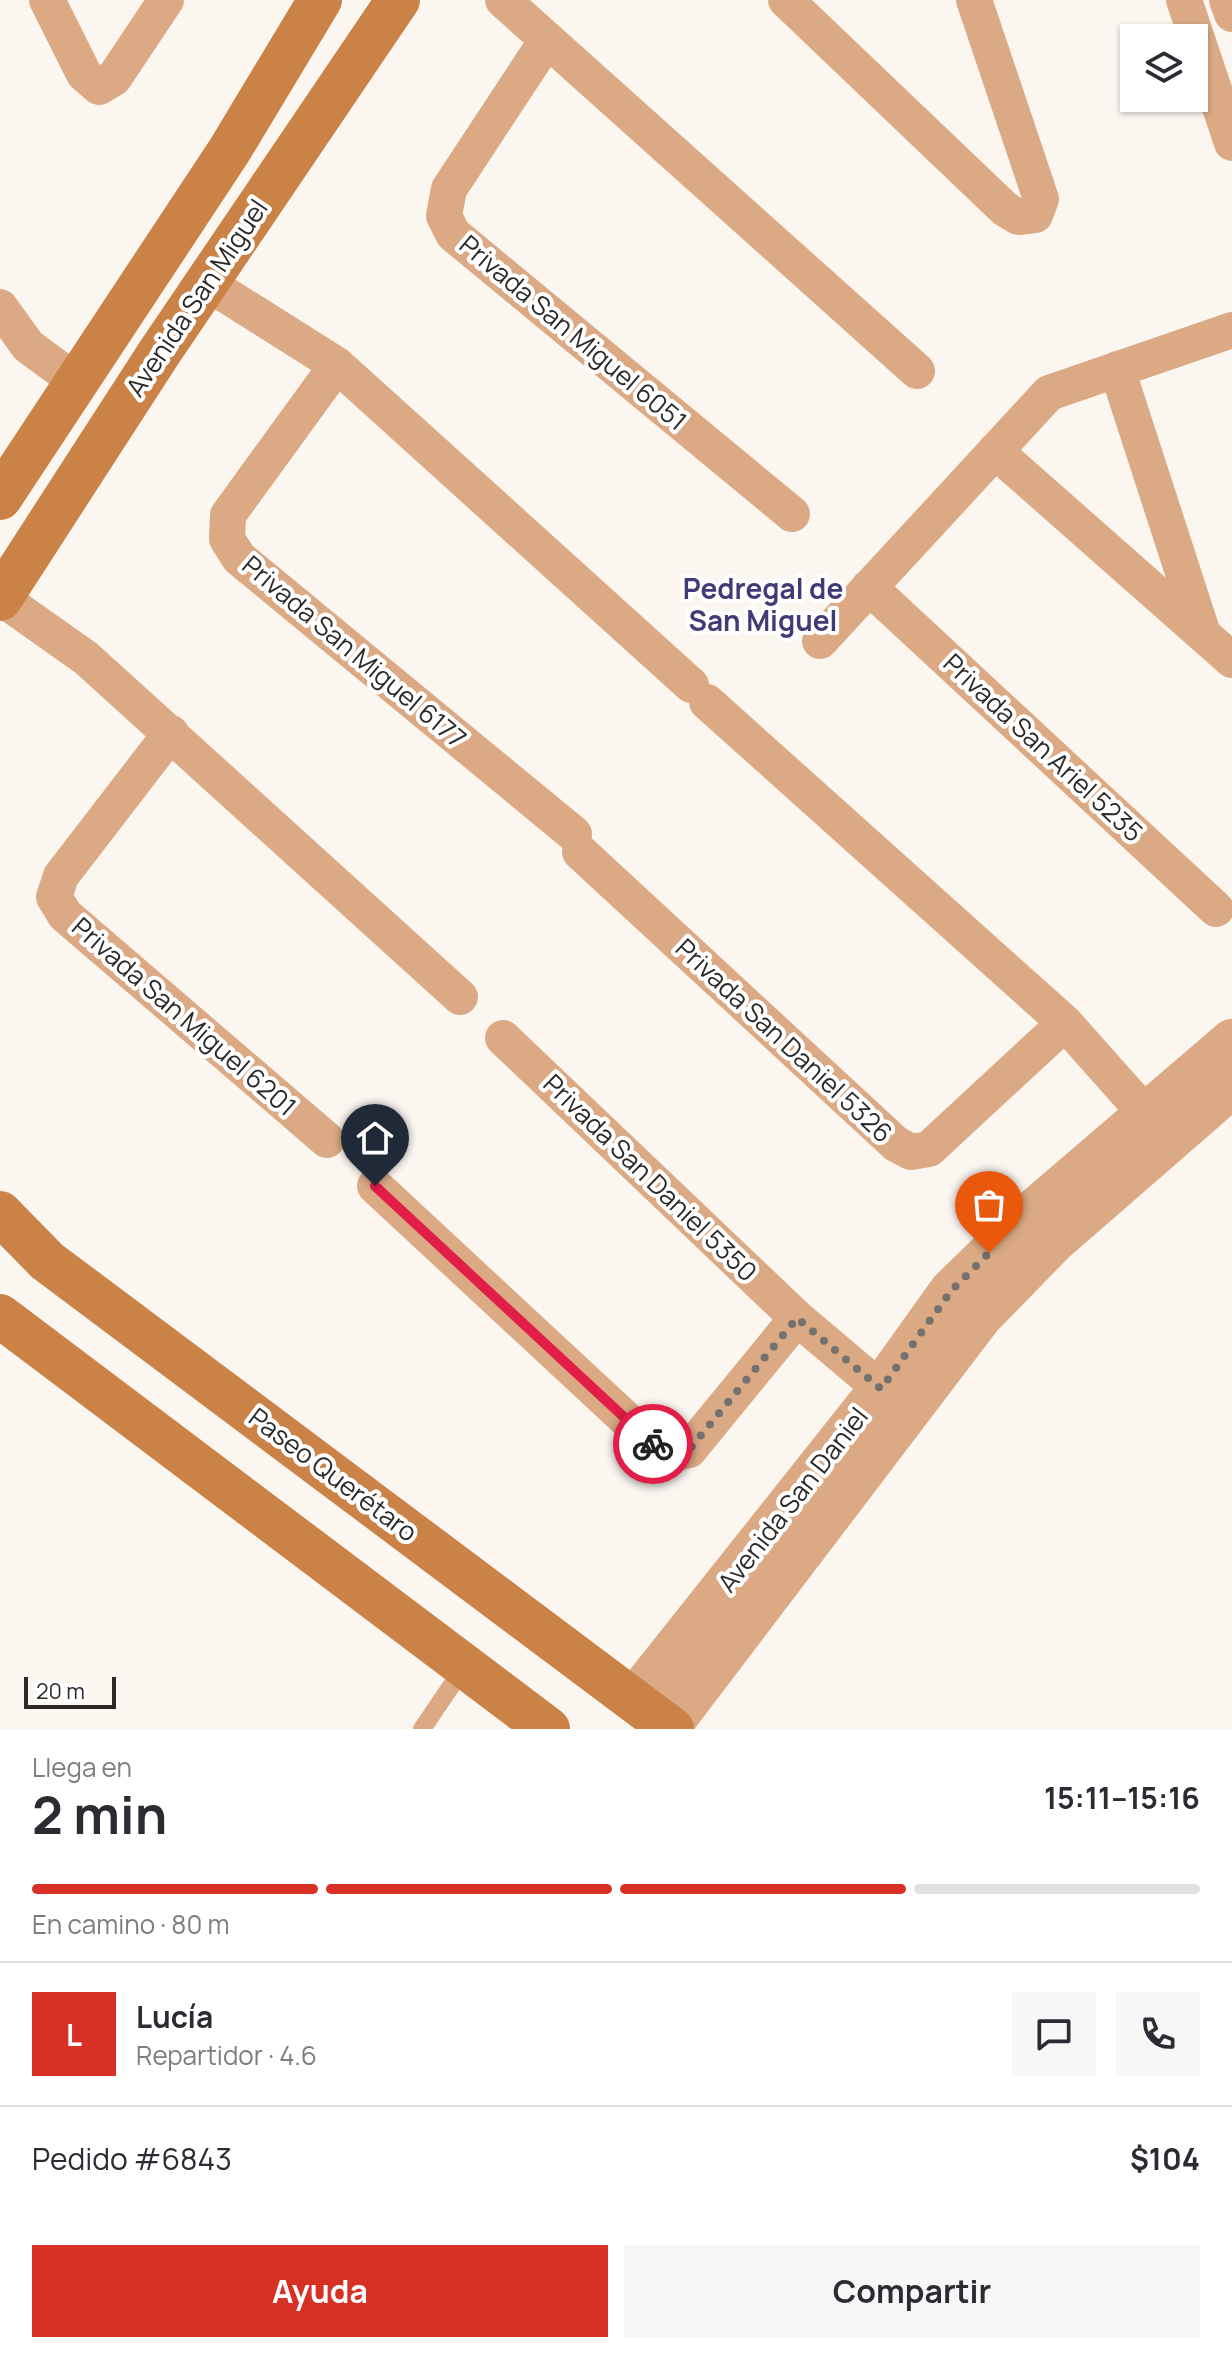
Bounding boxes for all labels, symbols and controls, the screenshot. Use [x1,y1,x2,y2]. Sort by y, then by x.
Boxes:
map controls [1120,24,1208,112]
button: layers [1120,24,1208,112]
street label: Avenida San Miguel [117,192,276,403]
street label: Privada San Miguel 6051 [452,226,695,438]
street label: Privada San Miguel 6177 [235,547,474,756]
district label: Pedregal de San Miguel [683,569,843,639]
street label: Privada San Ariel 5235 [936,645,1151,849]
street label: Privada San Miguel 6201 [65,909,305,1124]
street label: Privada San Daniel 5326 [668,930,901,1150]
street label: Privada San Daniel 5350 [536,1066,765,1289]
pin [341,1104,409,1186]
icon: home [353,1116,397,1160]
pin [955,1171,1023,1253]
icon: bag [967,1183,1011,1227]
street label: Paseo Querétaro [242,1399,425,1549]
street label: Avenida San Daniel [709,1400,876,1599]
courier [613,1404,693,1484]
icon: bike [631,1422,675,1466]
scale bar [24,1673,116,1709]
text: 20 m [36,1676,85,1706]
text: Llega en [32,1749,132,1785]
text: 15:11–15:16 [1044,1777,1200,1818]
text: 2 min [32,1779,167,1850]
text: En camino · 80 m [32,1906,230,1942]
button: chat [1012,1992,1096,2076]
button: phone [1116,1992,1200,2076]
text: Lucía [136,1996,213,2037]
text: L [66,2014,82,2055]
text: Repartidor · 4.6 [136,2037,317,2073]
text: Pedido #6843 [32,2138,232,2179]
text: $104 [1130,2138,1200,2179]
button: Ayuda [32,2245,608,2337]
button: Compartir [624,2245,1200,2337]

